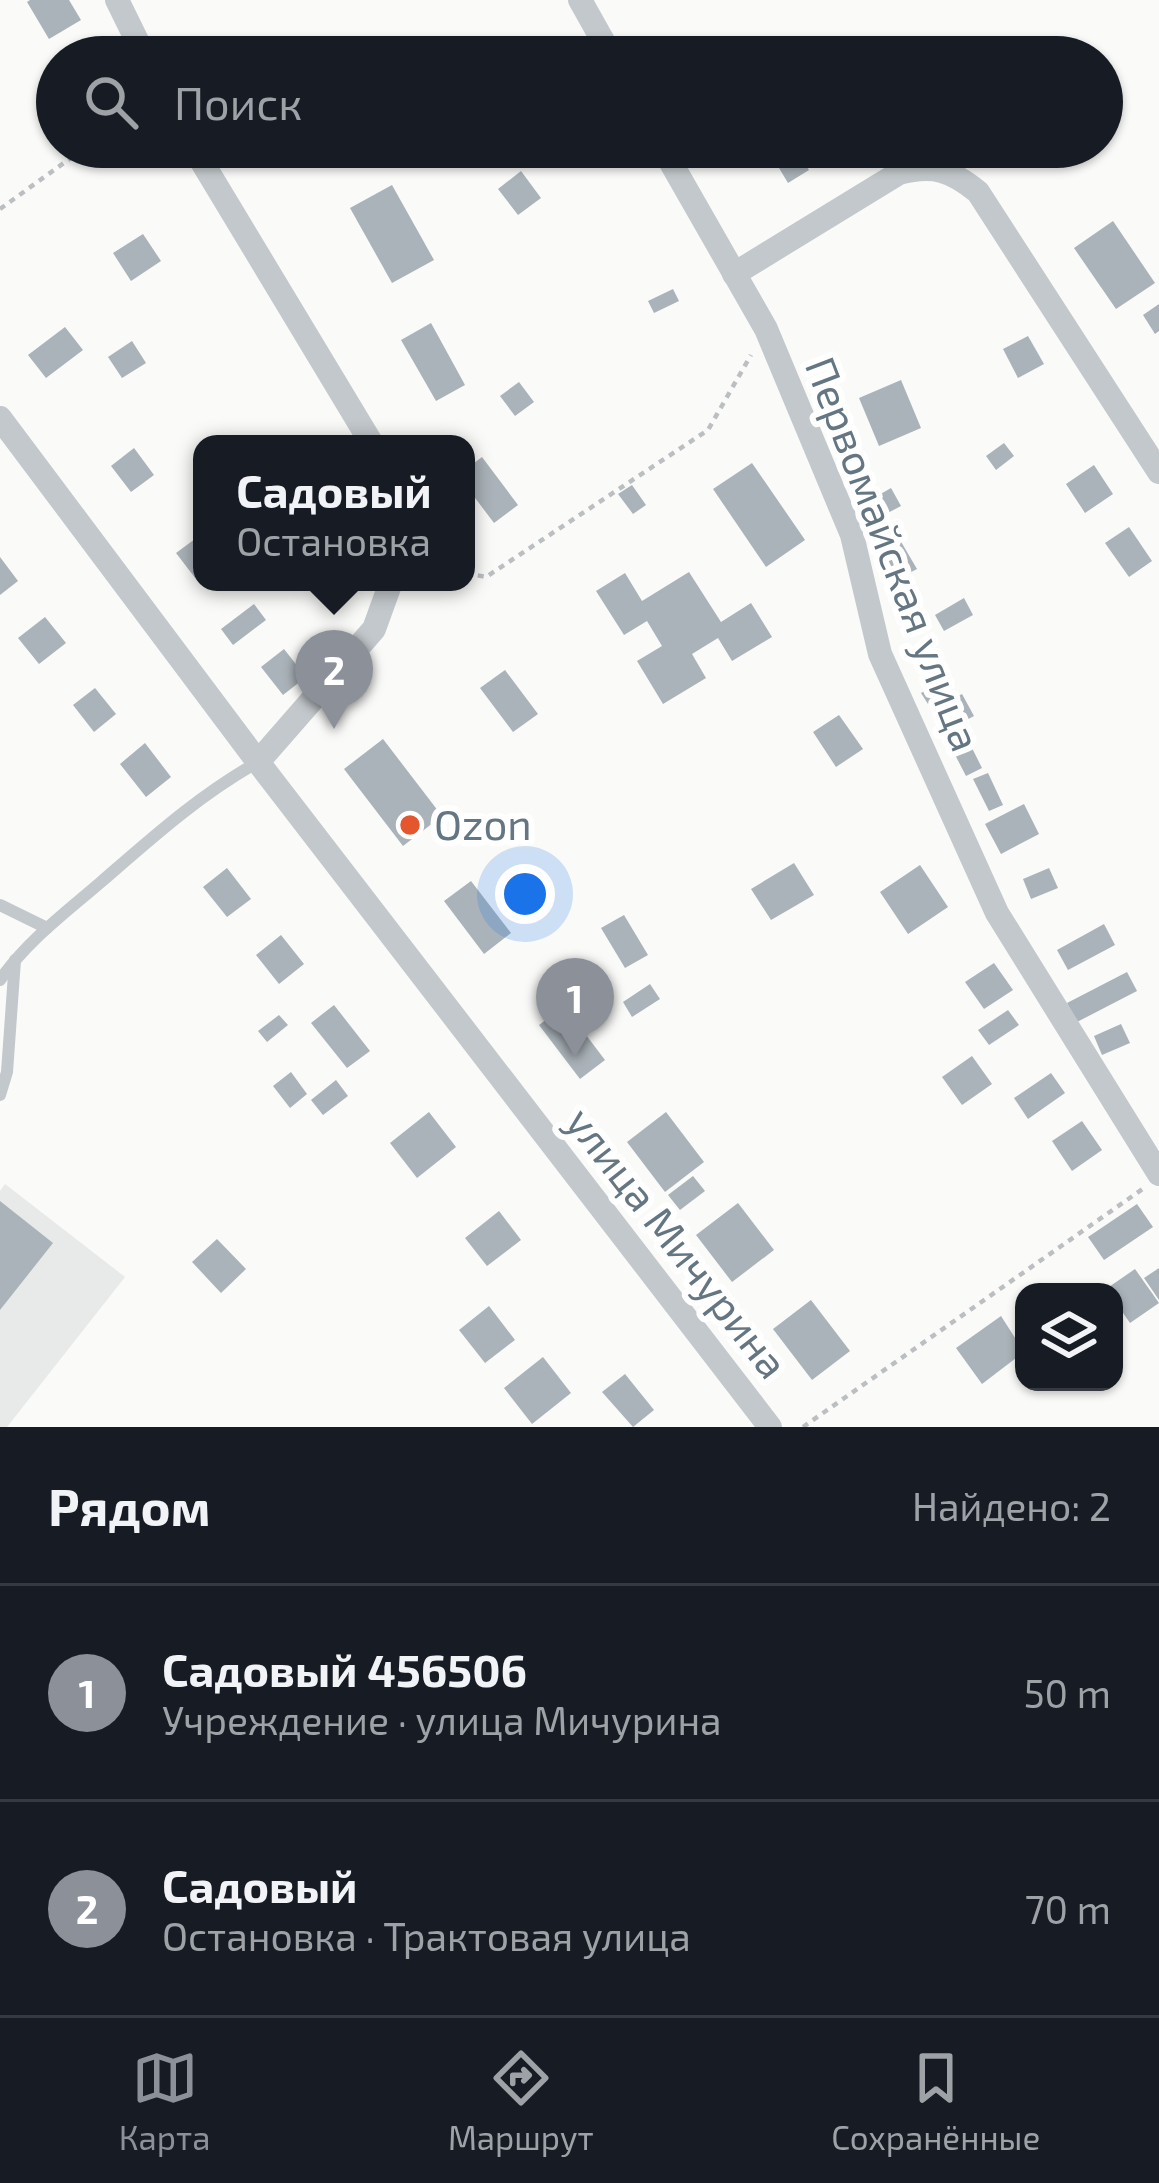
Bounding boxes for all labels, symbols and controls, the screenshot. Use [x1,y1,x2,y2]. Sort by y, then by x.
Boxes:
search box [36,36,1123,168]
icon: search [78,69,144,135]
text: Поиск [174,75,302,129]
street label: Первомайская улица [796,349,993,758]
popup [193,435,475,591]
text: Садовый [236,463,432,517]
text: Остановка [236,517,431,564]
pin: 2 [295,630,373,729]
place label: Ozon [434,798,532,848]
marker: Ozon [397,812,423,838]
your location [495,864,555,924]
pin: 1 [536,958,614,1057]
street label: улица Мичурина [557,1097,800,1388]
map controls [1015,1283,1123,1391]
button: layers [1015,1283,1123,1391]
text: Рядом [48,1475,211,1536]
text: Найдено: 2 [912,1482,1111,1529]
text: Садовый 456506 [162,1642,527,1696]
text: 1 [79,1669,95,1716]
text: 50 m [1024,1669,1111,1716]
text: Учреждение · улица Мичурина [162,1696,722,1743]
text: Садовый [162,1858,358,1912]
text: 2 [76,1885,98,1932]
text: 70 m [1025,1885,1111,1932]
text: Остановка · Трактовая улица [162,1912,691,1959]
tab: Карта [119,2045,210,2157]
tab: Маршрут [448,2045,594,2157]
tab: Сохранённые [831,2045,1040,2157]

